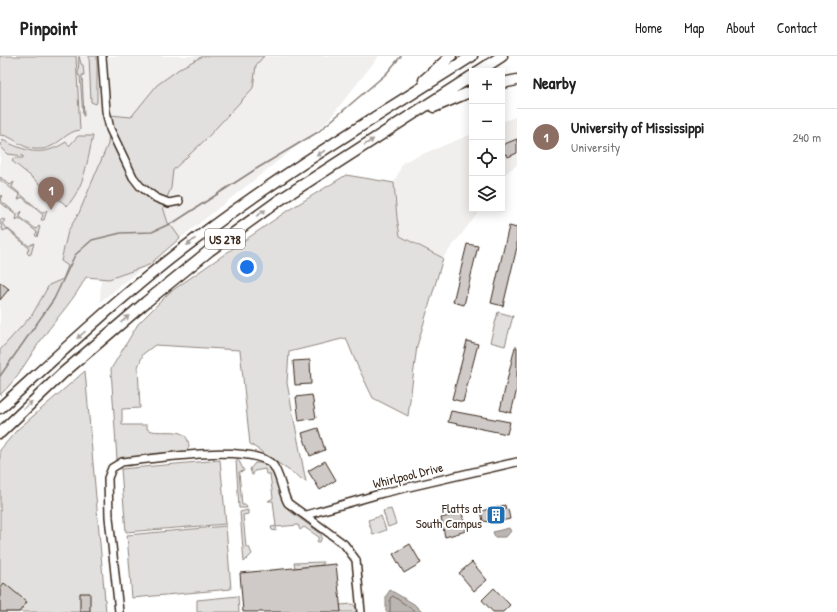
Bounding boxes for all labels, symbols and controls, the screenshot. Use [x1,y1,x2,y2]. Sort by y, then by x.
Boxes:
text: Pinpoint [20,15,77,41]
text: Home [635,18,662,37]
text: Map [684,18,704,37]
text: About [726,18,755,37]
text: Contact [777,18,817,37]
map controls [469,68,505,212]
button: + [469,68,505,104]
text: Nearby [533,71,576,94]
button: − [469,104,505,140]
text: University of Mississippi [571,117,704,138]
text: 1 [544,128,548,146]
text: 240 m [792,128,821,146]
one-way arrow [364,138,375,146]
text: University [571,138,620,156]
button: locate [469,140,505,176]
one-way arrow [316,149,326,157]
button: layers [469,176,505,212]
pin: 1 [38,177,64,210]
one-way arrow [255,209,266,217]
road number: US 278 [205,229,245,249]
one-way arrow [186,238,196,247]
your location [237,257,257,277]
one-way arrow [120,315,131,324]
one-way arrow [76,330,86,340]
one-way arrow [23,401,33,410]
street label: Whirlpool Drive [371,458,445,492]
place label: Flatts at South Campus [416,499,483,532]
building icon: Flatts at South Campus [485,504,507,526]

